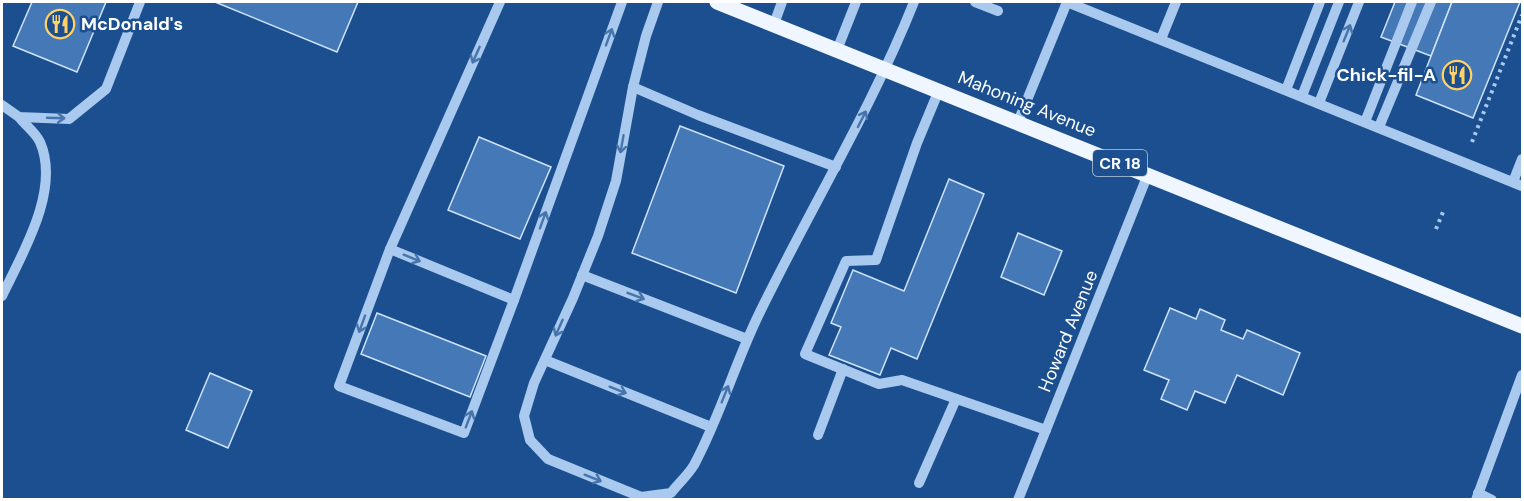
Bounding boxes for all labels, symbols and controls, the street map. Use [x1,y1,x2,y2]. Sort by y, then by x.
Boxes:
restaurant icon: McDonald's [44,8,76,40]
place label: McDonald's [81,12,183,36]
one-way arrow [1342,24,1353,42]
one-way arrow [605,28,616,47]
one-way arrow [470,45,481,64]
restaurant icon: Chick-fil-A [1441,59,1473,91]
place label: Chick-fil-A [1337,63,1436,87]
street label: Mahoning Avenue [954,65,1100,143]
one-way arrow [857,110,868,128]
one-way arrow [46,113,66,124]
one-way arrow [617,134,628,154]
road number: CR 18 [1093,150,1147,176]
one-way arrow [539,211,550,230]
one-way arrow [403,253,421,264]
street label: Howard Avenue [1033,267,1103,395]
one-way arrow [627,291,645,302]
one-way arrow [356,314,367,332]
one-way arrow [553,318,564,337]
one-way arrow [609,385,627,396]
one-way arrow [720,385,731,404]
one-way arrow [465,410,476,428]
one-way arrow [583,473,602,484]

